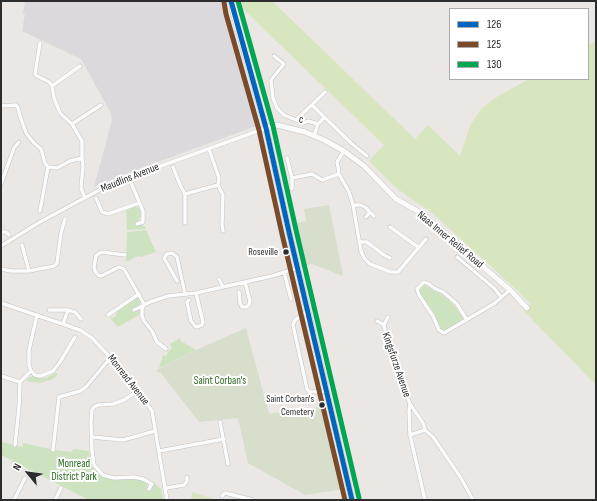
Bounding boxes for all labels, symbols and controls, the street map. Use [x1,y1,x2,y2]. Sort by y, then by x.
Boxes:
legend [449,8,589,80]
text: 126 [487,17,502,32]
text: 125 [487,37,501,52]
text: 130 [487,57,502,72]
street label: c [298,113,304,127]
street label: Maudlins Avenue [99,160,161,196]
street label: Naas Inner Relief Road [414,209,486,271]
place label: Roseville [248,246,278,258]
marker: Roseville [281,247,291,257]
street label: Kingsfurze Avenue [379,331,413,399]
street label: Monread Avenue [104,352,152,408]
park label: Saint Corban's [194,374,246,388]
place label: Saint Corban's Cemetery [266,393,314,416]
marker: Saint Corban's Cemetery [317,400,327,410]
north arrow [8,453,48,493]
park label: Monread District Park [51,457,97,483]
text: N [10,461,24,473]

